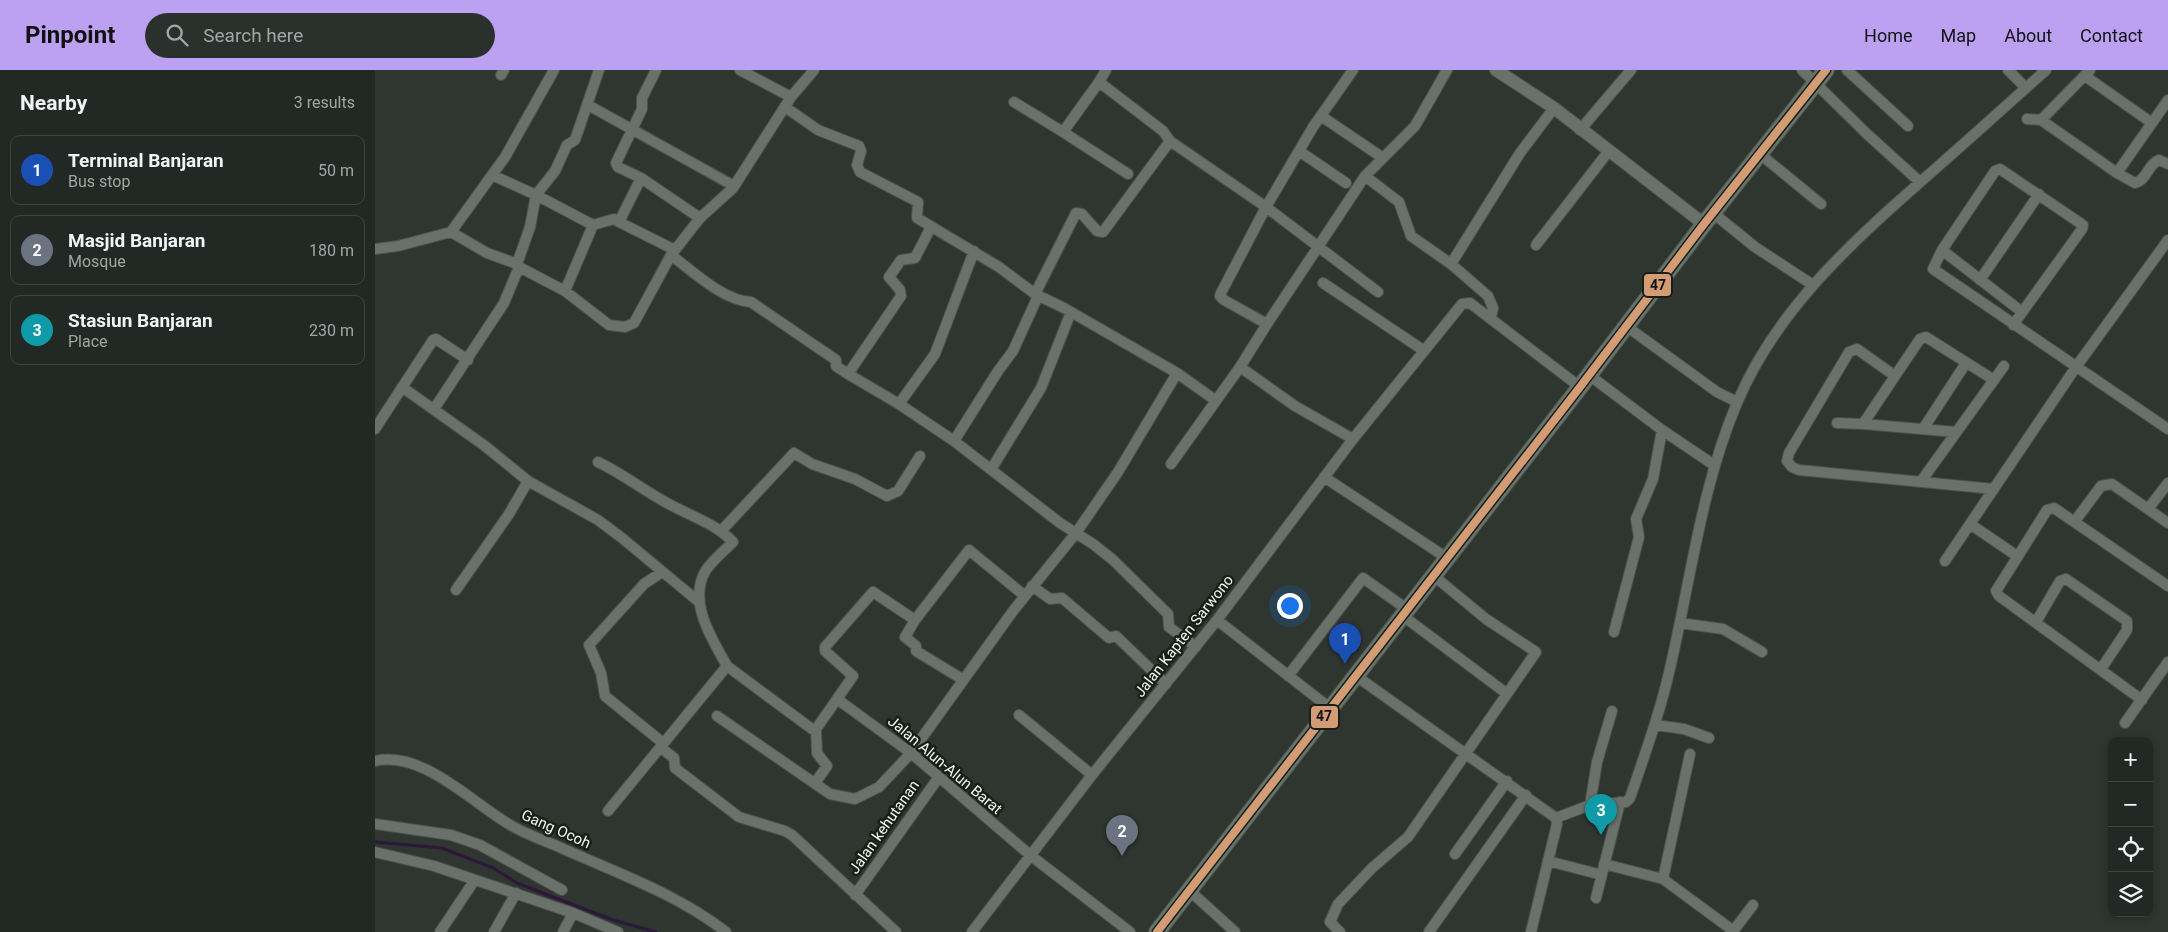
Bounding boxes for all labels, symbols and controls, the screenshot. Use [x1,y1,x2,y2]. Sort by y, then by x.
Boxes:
search box [145,13,495,58]
text: Pinpoint [25,21,115,49]
icon: search [163,21,191,49]
text: Search here [203,24,303,47]
text: Home [1864,25,1913,46]
text: Map [1941,25,1976,46]
text: About [2004,25,2052,46]
text: Contact [2080,25,2143,46]
text: Nearby [20,91,87,115]
text: 3 results [294,93,355,112]
text: Terminal Banjaran [68,149,224,172]
text: 1 [32,161,42,180]
text: 50 m [318,161,354,180]
text: Bus stop [68,172,130,191]
text: Masjid Banjaran [68,229,205,252]
text: 2 [32,241,42,260]
text: 180 m [309,241,354,260]
text: Mosque [68,252,126,271]
line badge: 47 [1643,273,1672,297]
text: 47 [1650,277,1666,293]
text: Stasiun Banjaran [68,309,213,332]
text: 3 [32,321,42,340]
text: 230 m [309,321,354,340]
text: Place [68,332,108,351]
street label: Jalan Kapten Sarwono [1131,571,1237,701]
your location [1277,593,1303,619]
pin: 1 [1329,623,1361,664]
line badge: 47 [1310,705,1339,729]
text: 47 [1316,708,1332,724]
street label: Jalan Alun-Alun Barat [884,712,1006,818]
map controls [2108,737,2153,917]
button: + [2108,737,2153,782]
street label: Jalan kehutanan [845,777,923,877]
button: − [2108,782,2153,827]
pin: 3 [1585,794,1617,835]
street label: Gang Ocoh [519,806,593,852]
pin: 2 [1106,815,1138,856]
button: locate [2108,827,2153,872]
button: layers [2108,872,2153,917]

